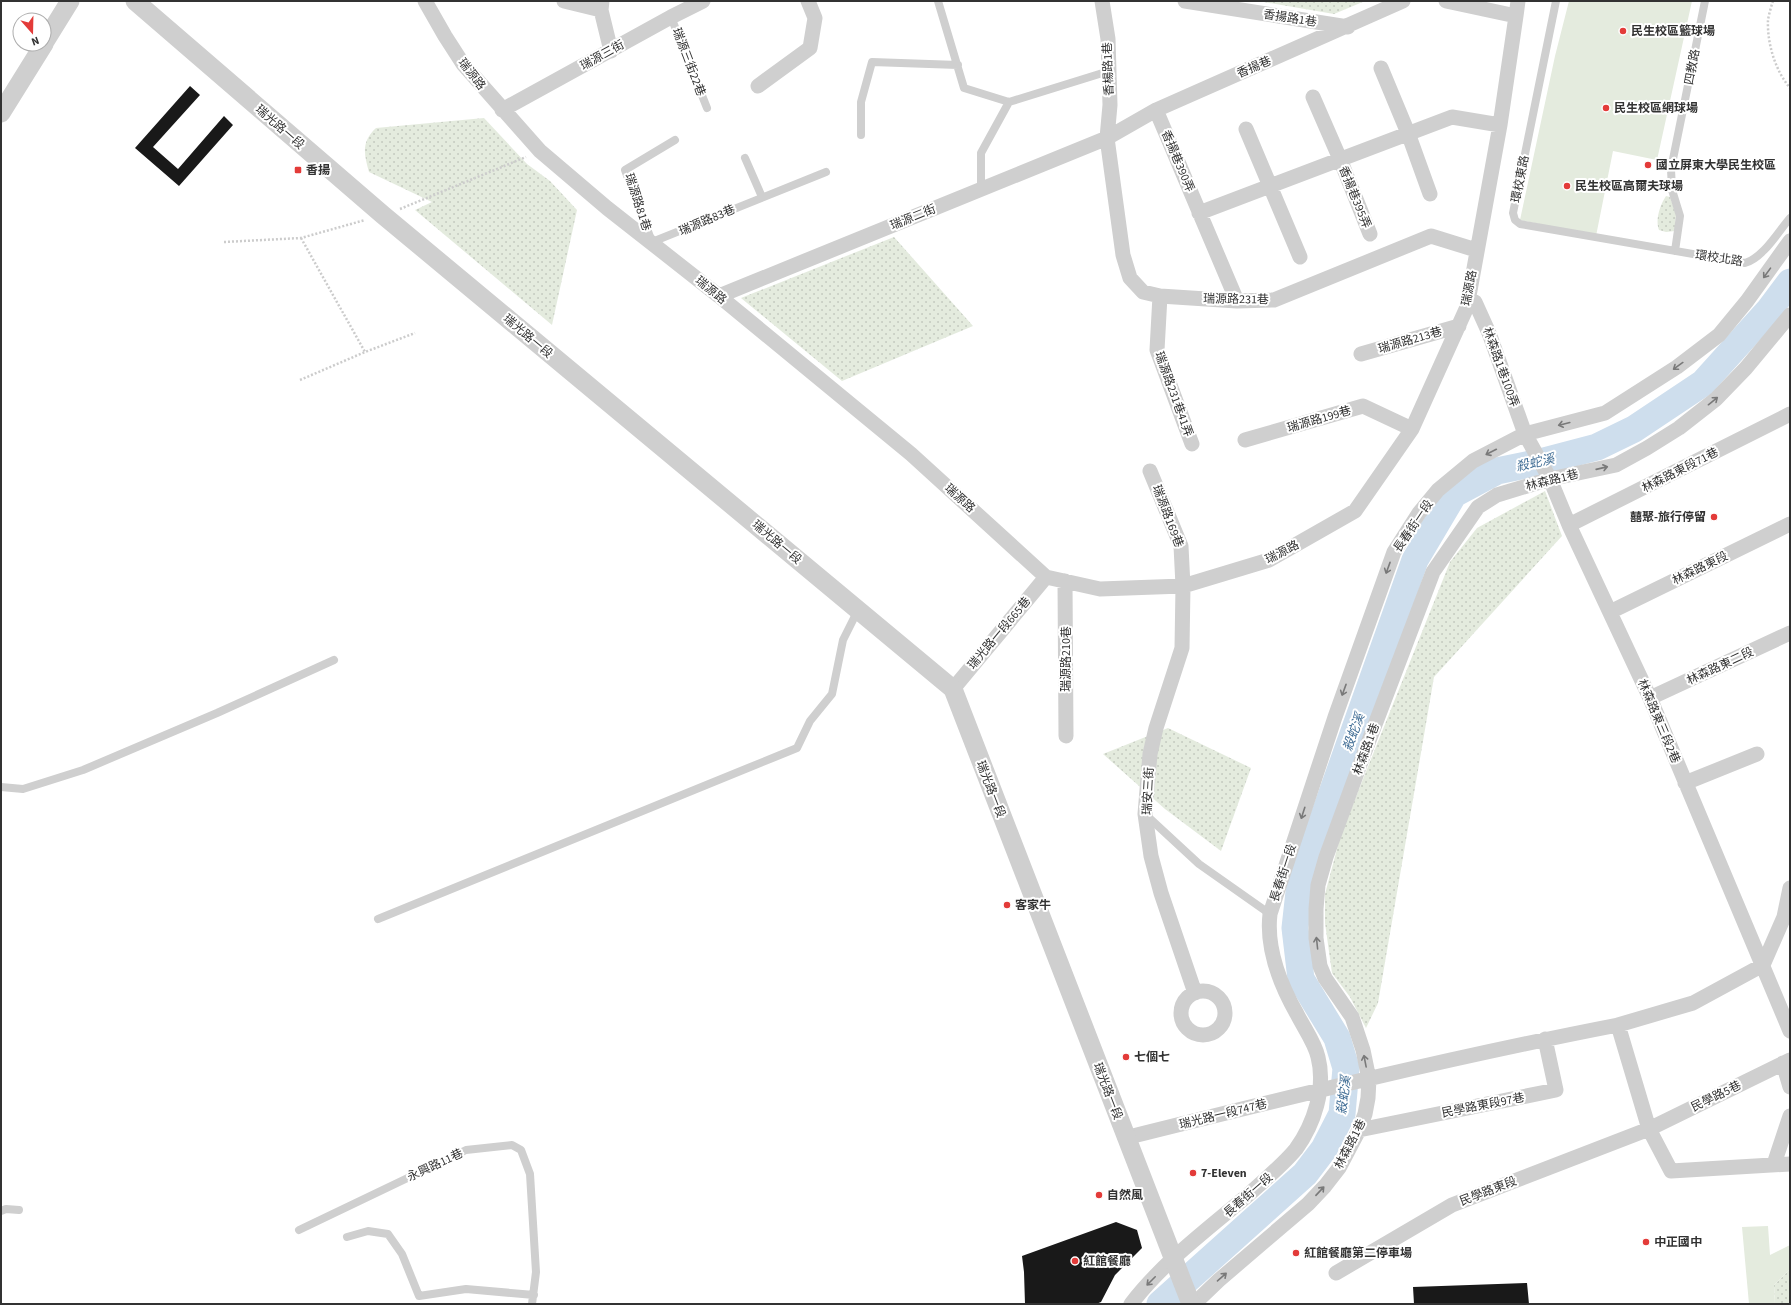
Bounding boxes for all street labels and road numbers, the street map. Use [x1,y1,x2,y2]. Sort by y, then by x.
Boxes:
street label: 香揚路1巷 [1262,6,1318,31]
street label: 瑞源三街22巷 [668,26,709,99]
street label: 瑞源三街 [577,36,627,75]
street label: 香楊路1巷 [1099,42,1118,96]
street label: 四教路 [1681,48,1704,86]
street label: 香揚巷 [1234,53,1274,82]
street label: 瑞源路 [454,55,489,94]
street label: 瑞光路一段 [251,101,308,153]
street label: 香揚巷390弄 [1157,128,1198,195]
street label: 環校東路 [1508,154,1533,204]
street label: 香揚巷395弄 [1334,163,1375,231]
street label: 瑞源路81巷 [620,171,655,233]
street label: 瑞源路83巷 [676,201,738,240]
street label: 瑞源二街 [888,201,939,234]
street label: 環校北路 [1694,247,1744,270]
street label: 瑞源路 [1458,269,1481,307]
street label: 瑞源路 [691,272,730,308]
street label: 瑞源路231巷 [1203,290,1269,309]
street label: 瑞光路一段 [499,311,556,362]
street label: 瑞源路213巷 [1376,323,1444,358]
street label: 林森路1巷100弄 [1478,325,1523,409]
street label: 瑞源路231巷41弄 [1150,349,1197,439]
street label: 瑞源路199巷 [1285,402,1353,437]
street label: 林森路東段71巷 [1639,444,1721,497]
street label: 林森路1巷 [1524,466,1580,495]
street label: 瑞源路 [941,480,979,517]
street label: 瑞源路169巷 [1148,482,1187,550]
street label: 長春街一段 [1390,497,1437,556]
street label: 瑞光路一段 [748,517,805,568]
street label: 瑞源路 [1262,537,1302,568]
street label: 林森路東段 [1670,548,1731,589]
street label: 瑞光路一段665巷 [964,593,1035,673]
street label: 瑞源路210巷 [1058,626,1075,692]
street label: 林森路東二段 [1684,644,1756,689]
street label: 林森路東三段2巷 [1633,676,1684,766]
street label: 林森路1巷 [1349,721,1384,777]
street label: 瑞光路一段 [972,758,1009,820]
street label: 瑞安三街 [1139,767,1158,815]
street label: 長春街一段 [1266,842,1301,904]
street label: 瑞光路一段 [1089,1060,1126,1122]
street label: 民學路5巷 [1688,1077,1744,1116]
street label: 民學路東段97巷 [1440,1089,1526,1122]
street label: 瑞光路一段747巷 [1177,1095,1269,1134]
street label: 林森路1巷 [1331,1116,1370,1172]
street label: 永興路11巷 [404,1145,466,1186]
street label: 長春街一段 [1220,1169,1277,1221]
street label: 民學路東段 [1457,1173,1519,1210]

